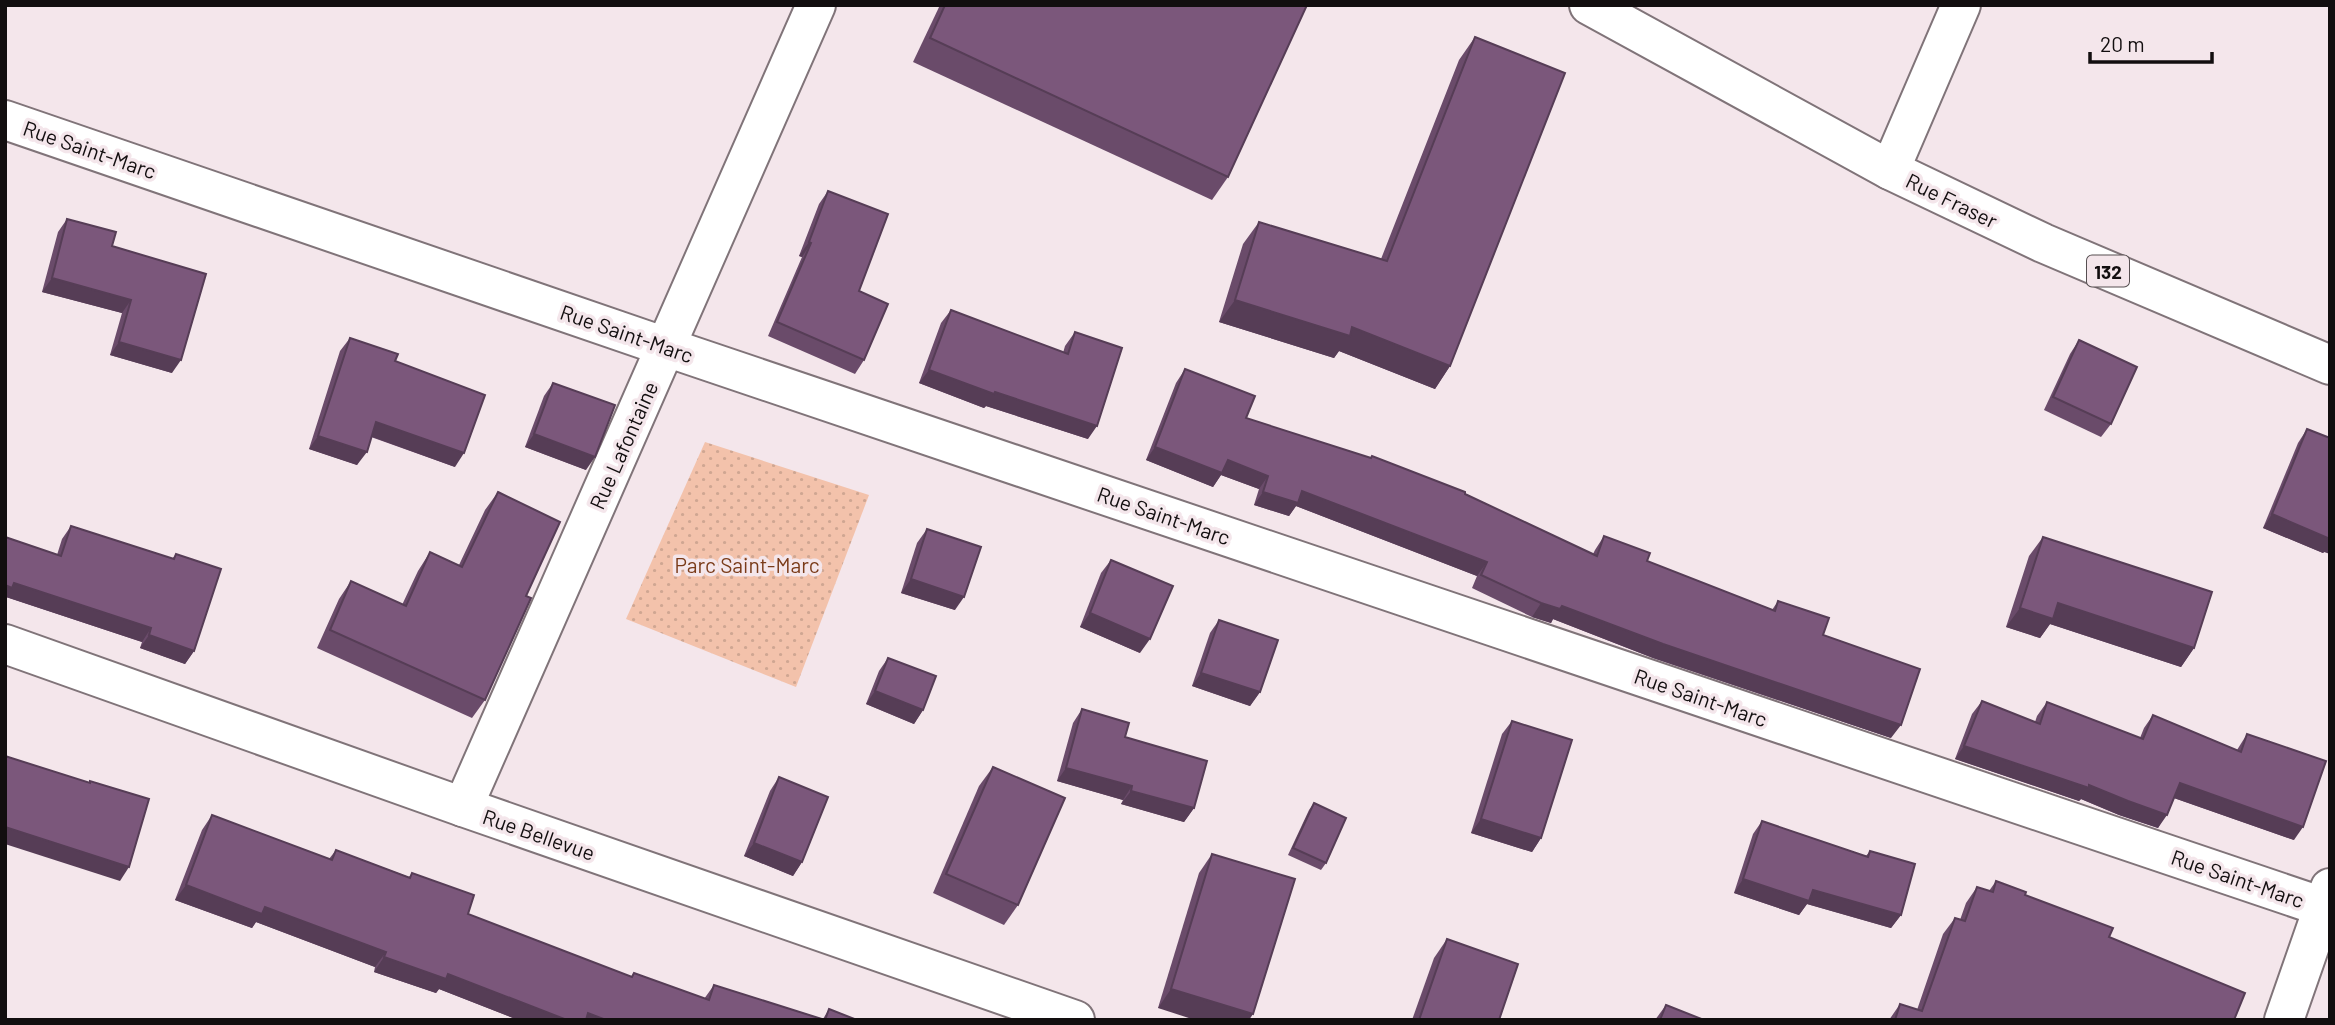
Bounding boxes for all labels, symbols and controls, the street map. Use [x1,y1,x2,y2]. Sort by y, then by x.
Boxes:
scale bar [2090,21,2212,65]
text: 20 m [2100,31,2145,56]
street label: Rue Saint-Marc [20,115,160,183]
street label: Rue Fraser [1902,167,2002,233]
road number: 132 [2087,256,2129,286]
street label: Rue Saint-Marc [557,299,697,367]
street label: Rue Lafontaine [584,377,662,513]
street label: Rue Saint-Marc [1094,481,1234,549]
park label: Parc Saint-Marc [674,552,820,577]
street label: Rue Saint-Marc [1631,663,1771,731]
street label: Rue Bellevue [480,803,598,865]
street label: Rue Saint-Marc [2168,844,2308,912]

